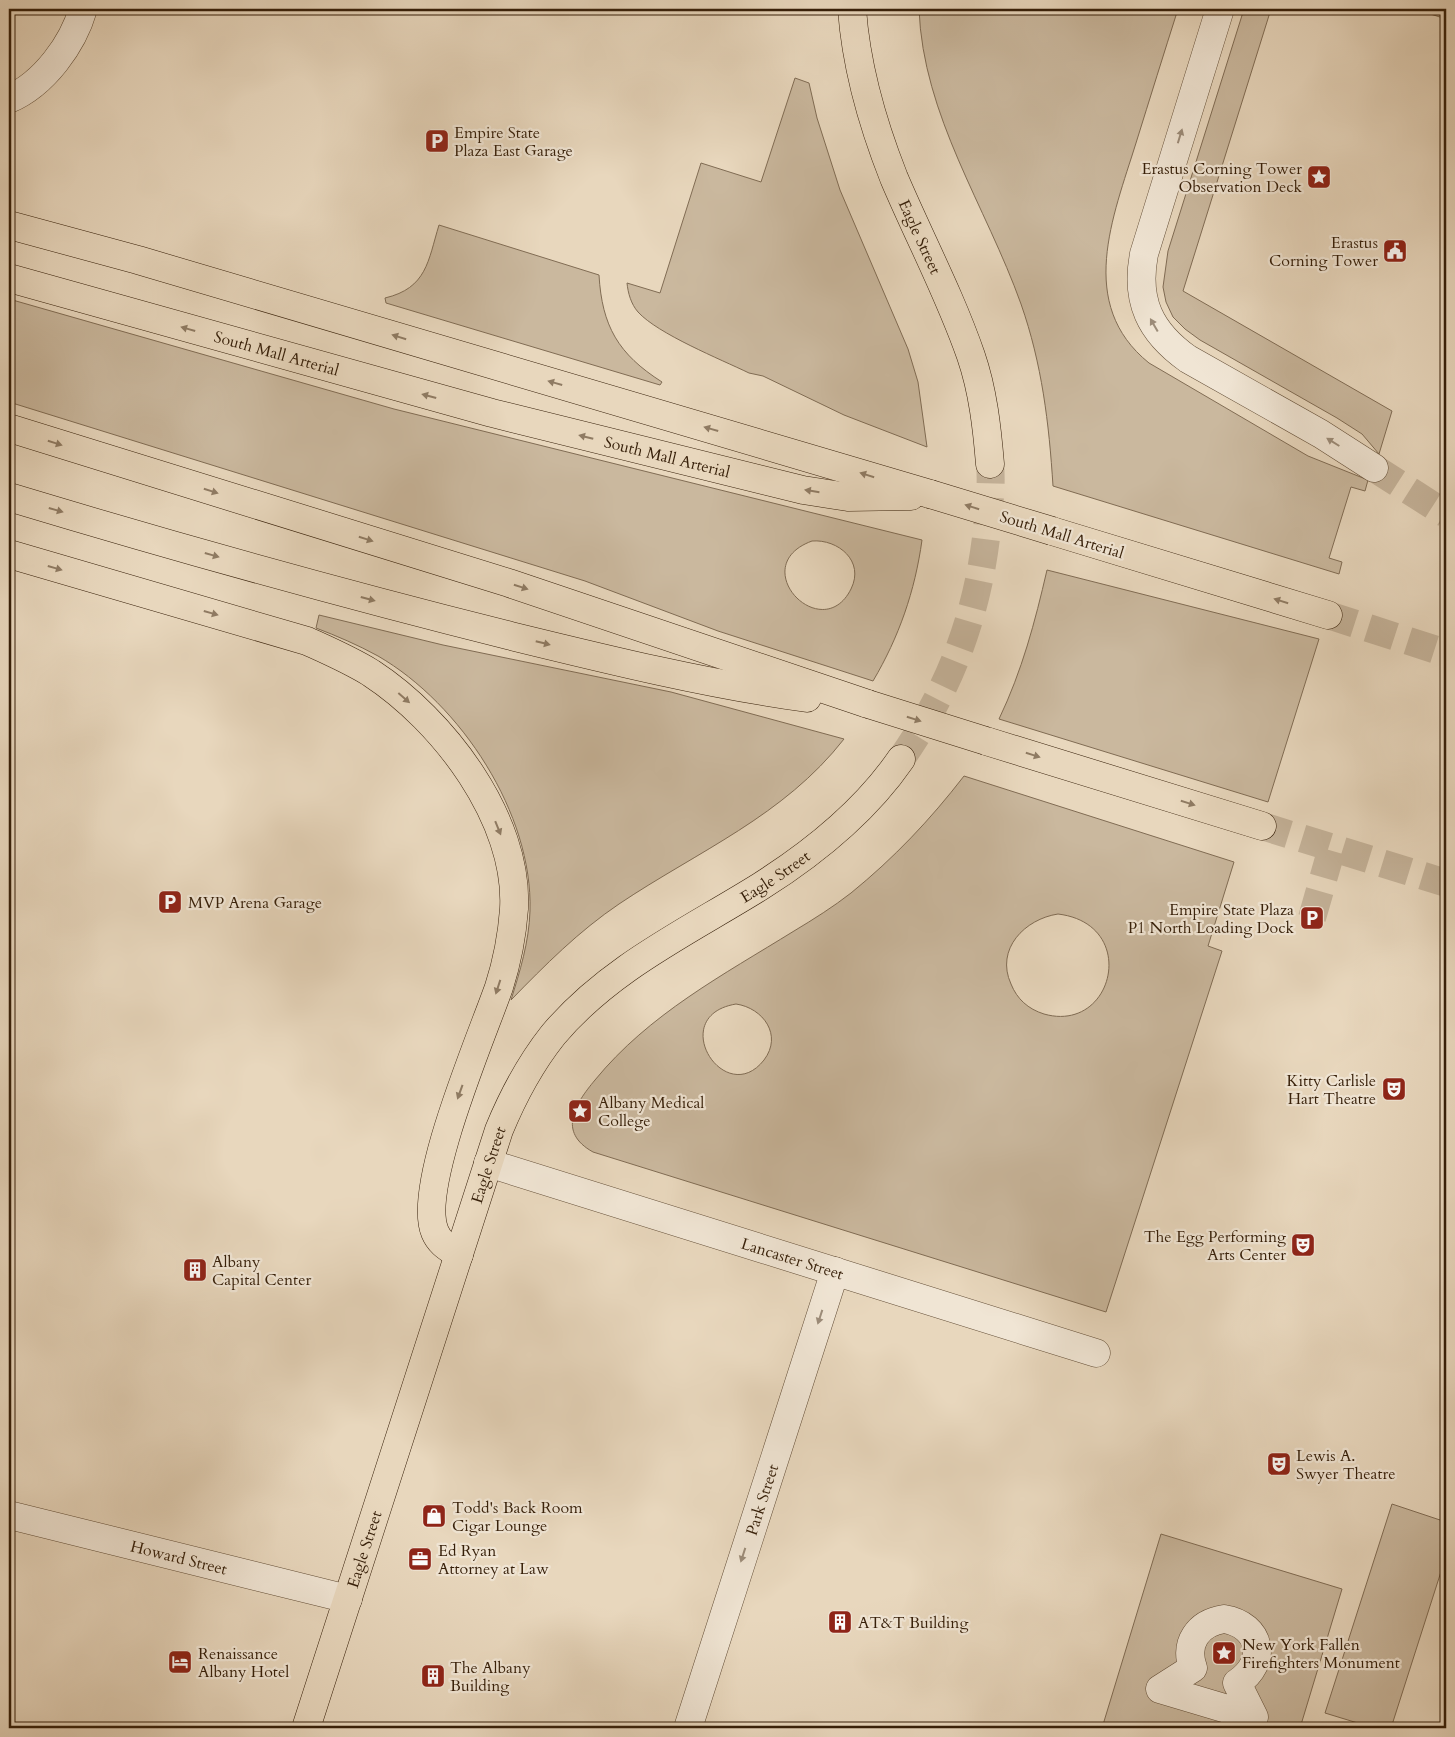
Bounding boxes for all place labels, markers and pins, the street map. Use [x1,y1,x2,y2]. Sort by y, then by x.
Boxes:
place label: Empire State Plaza East Garage [454,122,573,162]
parking icon: Empire State Plaza East Garage [424,128,450,154]
place label: Erastus Corning Tower Observation Deck [1142,158,1302,198]
place icon: Erastus Corning Tower Observation Deck [1306,164,1332,190]
place label: Erastus Corning Tower [1269,232,1378,272]
public building icon: Erastus Corning Tower [1382,238,1408,264]
parking icon: MVP Arena Garage [157,889,183,915]
place label: MVP Arena Garage [188,892,322,914]
place label: Empire State Plaza P1 North Loading Dock [1128,899,1294,939]
parking icon: Empire State Plaza P1 North Loading Dock [1299,905,1325,931]
place label: Kitty Carlisle Hart Theatre [1286,1070,1376,1110]
theatre icon: Kitty Carlisle Hart Theatre [1381,1076,1407,1102]
place label: Albany Medical College [598,1092,704,1132]
place icon: Albany Medical College [567,1098,593,1124]
place label: The Egg Performing Arts Center [1144,1226,1286,1266]
theatre icon: The Egg Performing Arts Center [1290,1232,1316,1258]
place label: Albany Capital Center [212,1251,311,1291]
building icon: Albany Capital Center [182,1257,208,1283]
place label: Lewis A. Swyer Theatre [1296,1445,1396,1485]
theatre icon: Lewis A. Swyer Theatre [1266,1451,1292,1477]
place label: Todd's Back Room Cigar Lounge [452,1497,583,1537]
shop icon: Todd's Back Room Cigar Lounge [421,1503,447,1529]
place label: Ed Ryan Attorney at Law [438,1540,549,1580]
office icon: Ed Ryan Attorney at Law [407,1546,433,1572]
building icon: AT&T Building [827,1609,853,1635]
place label: AT&T Building [858,1612,968,1634]
place label: New York Fallen Firefighters Monument [1242,1634,1400,1674]
place icon: New York Fallen Firefighters Monument [1211,1640,1237,1666]
place label: Renaissance Albany Hotel [198,1643,289,1683]
hotel icon: Renaissance Albany Hotel [167,1649,193,1675]
place label: The Albany Building [450,1657,531,1697]
building icon: The Albany Building [420,1663,446,1689]

